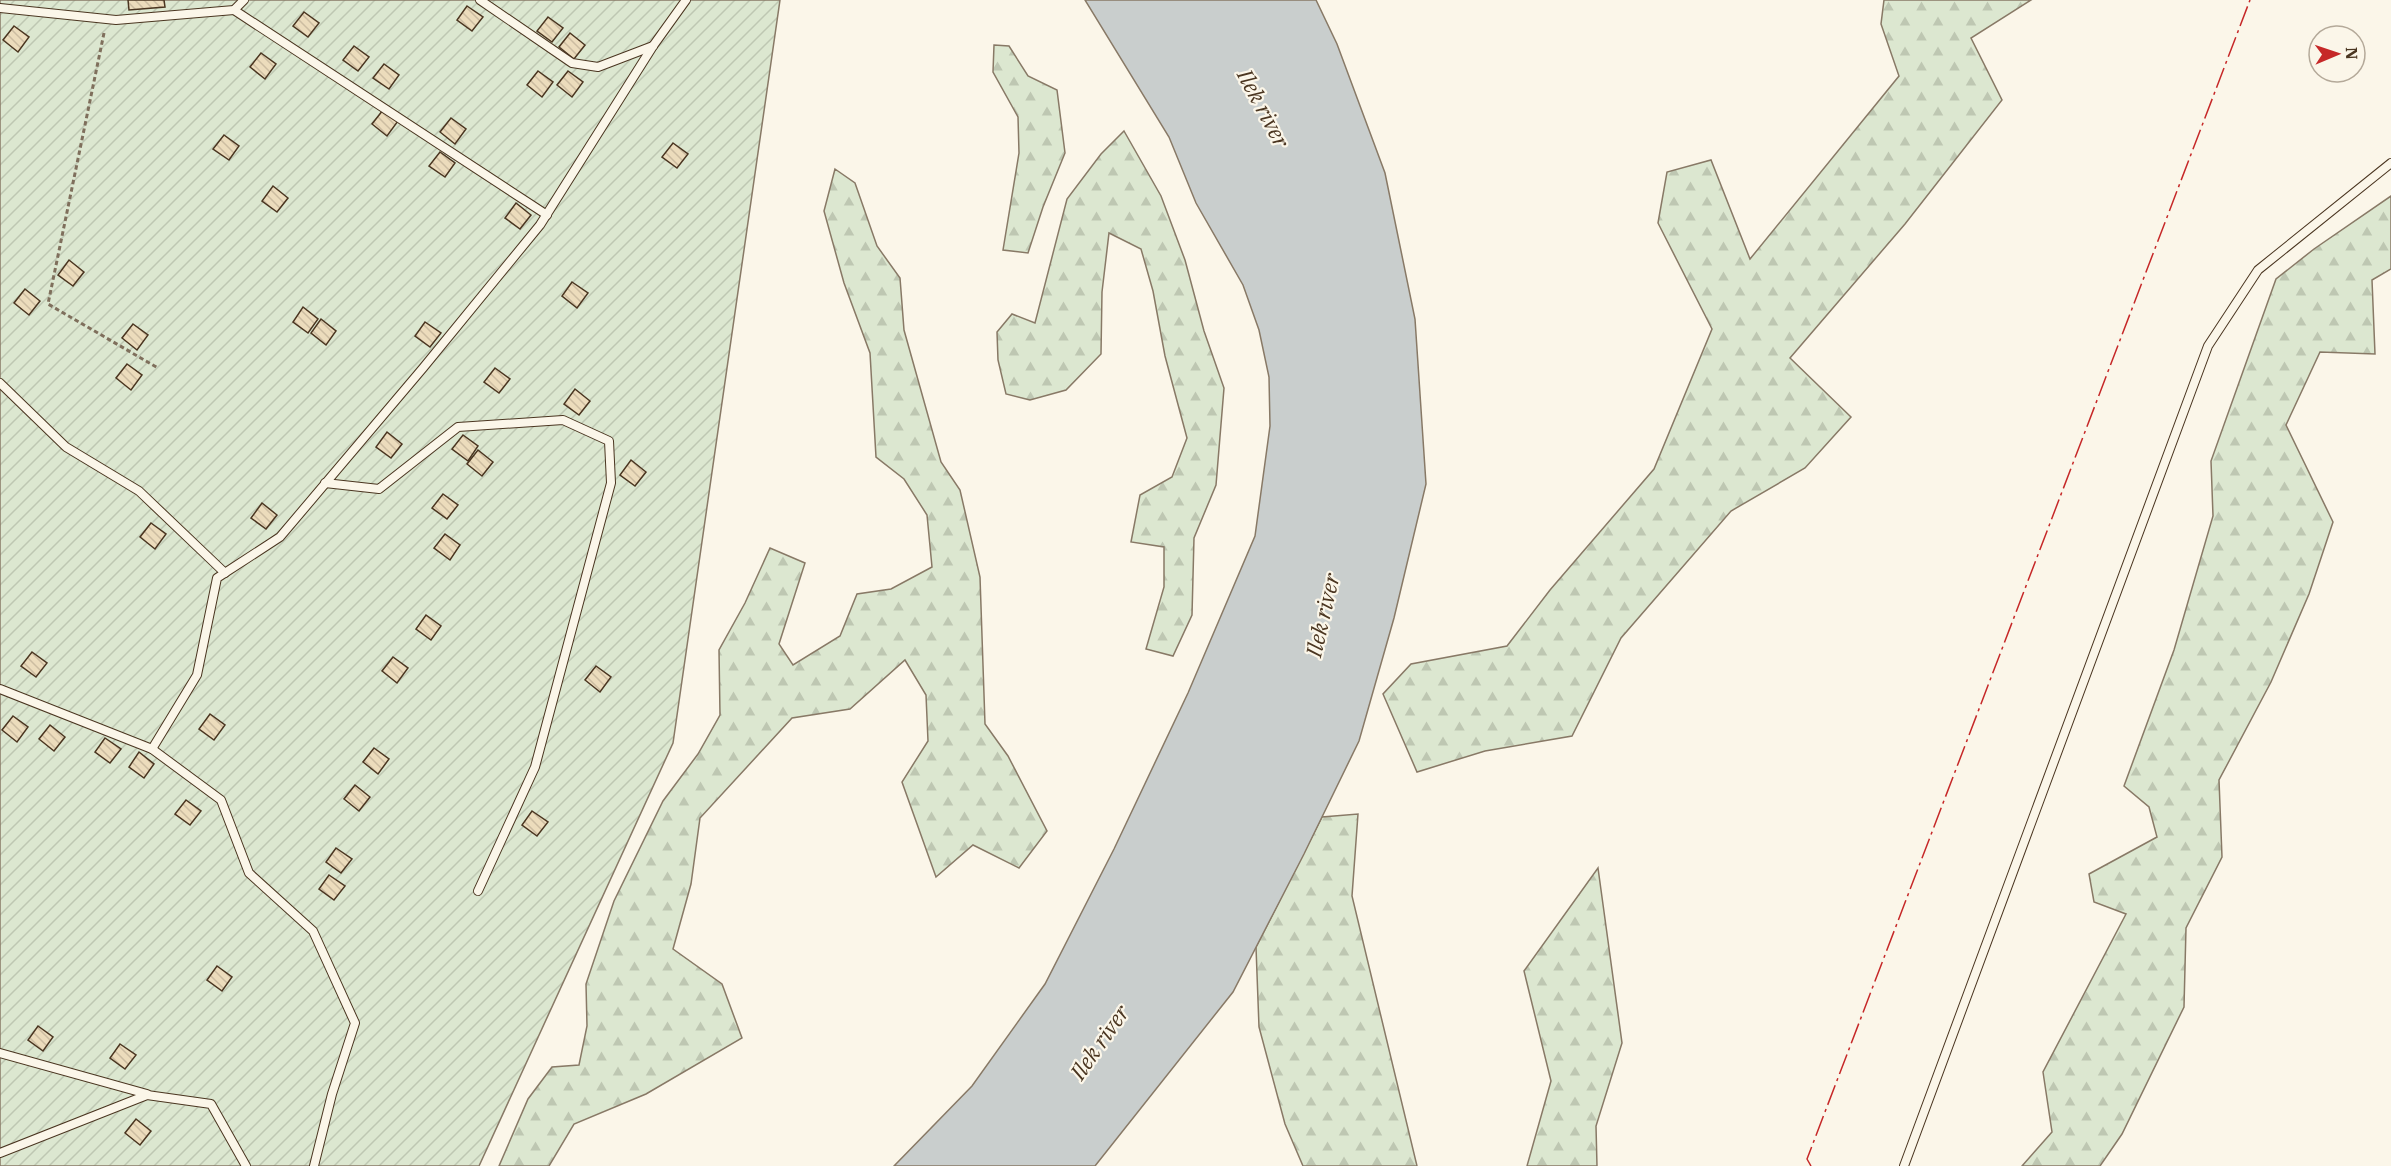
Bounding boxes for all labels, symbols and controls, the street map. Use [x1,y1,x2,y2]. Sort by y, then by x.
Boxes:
north arrow [2307,24,2367,84]
text: N [2342,47,2362,60]
water label: Ilek river [1231,63,1297,153]
water label: Ilek river [1298,569,1346,661]
water label: Ilek river [1062,998,1136,1086]

